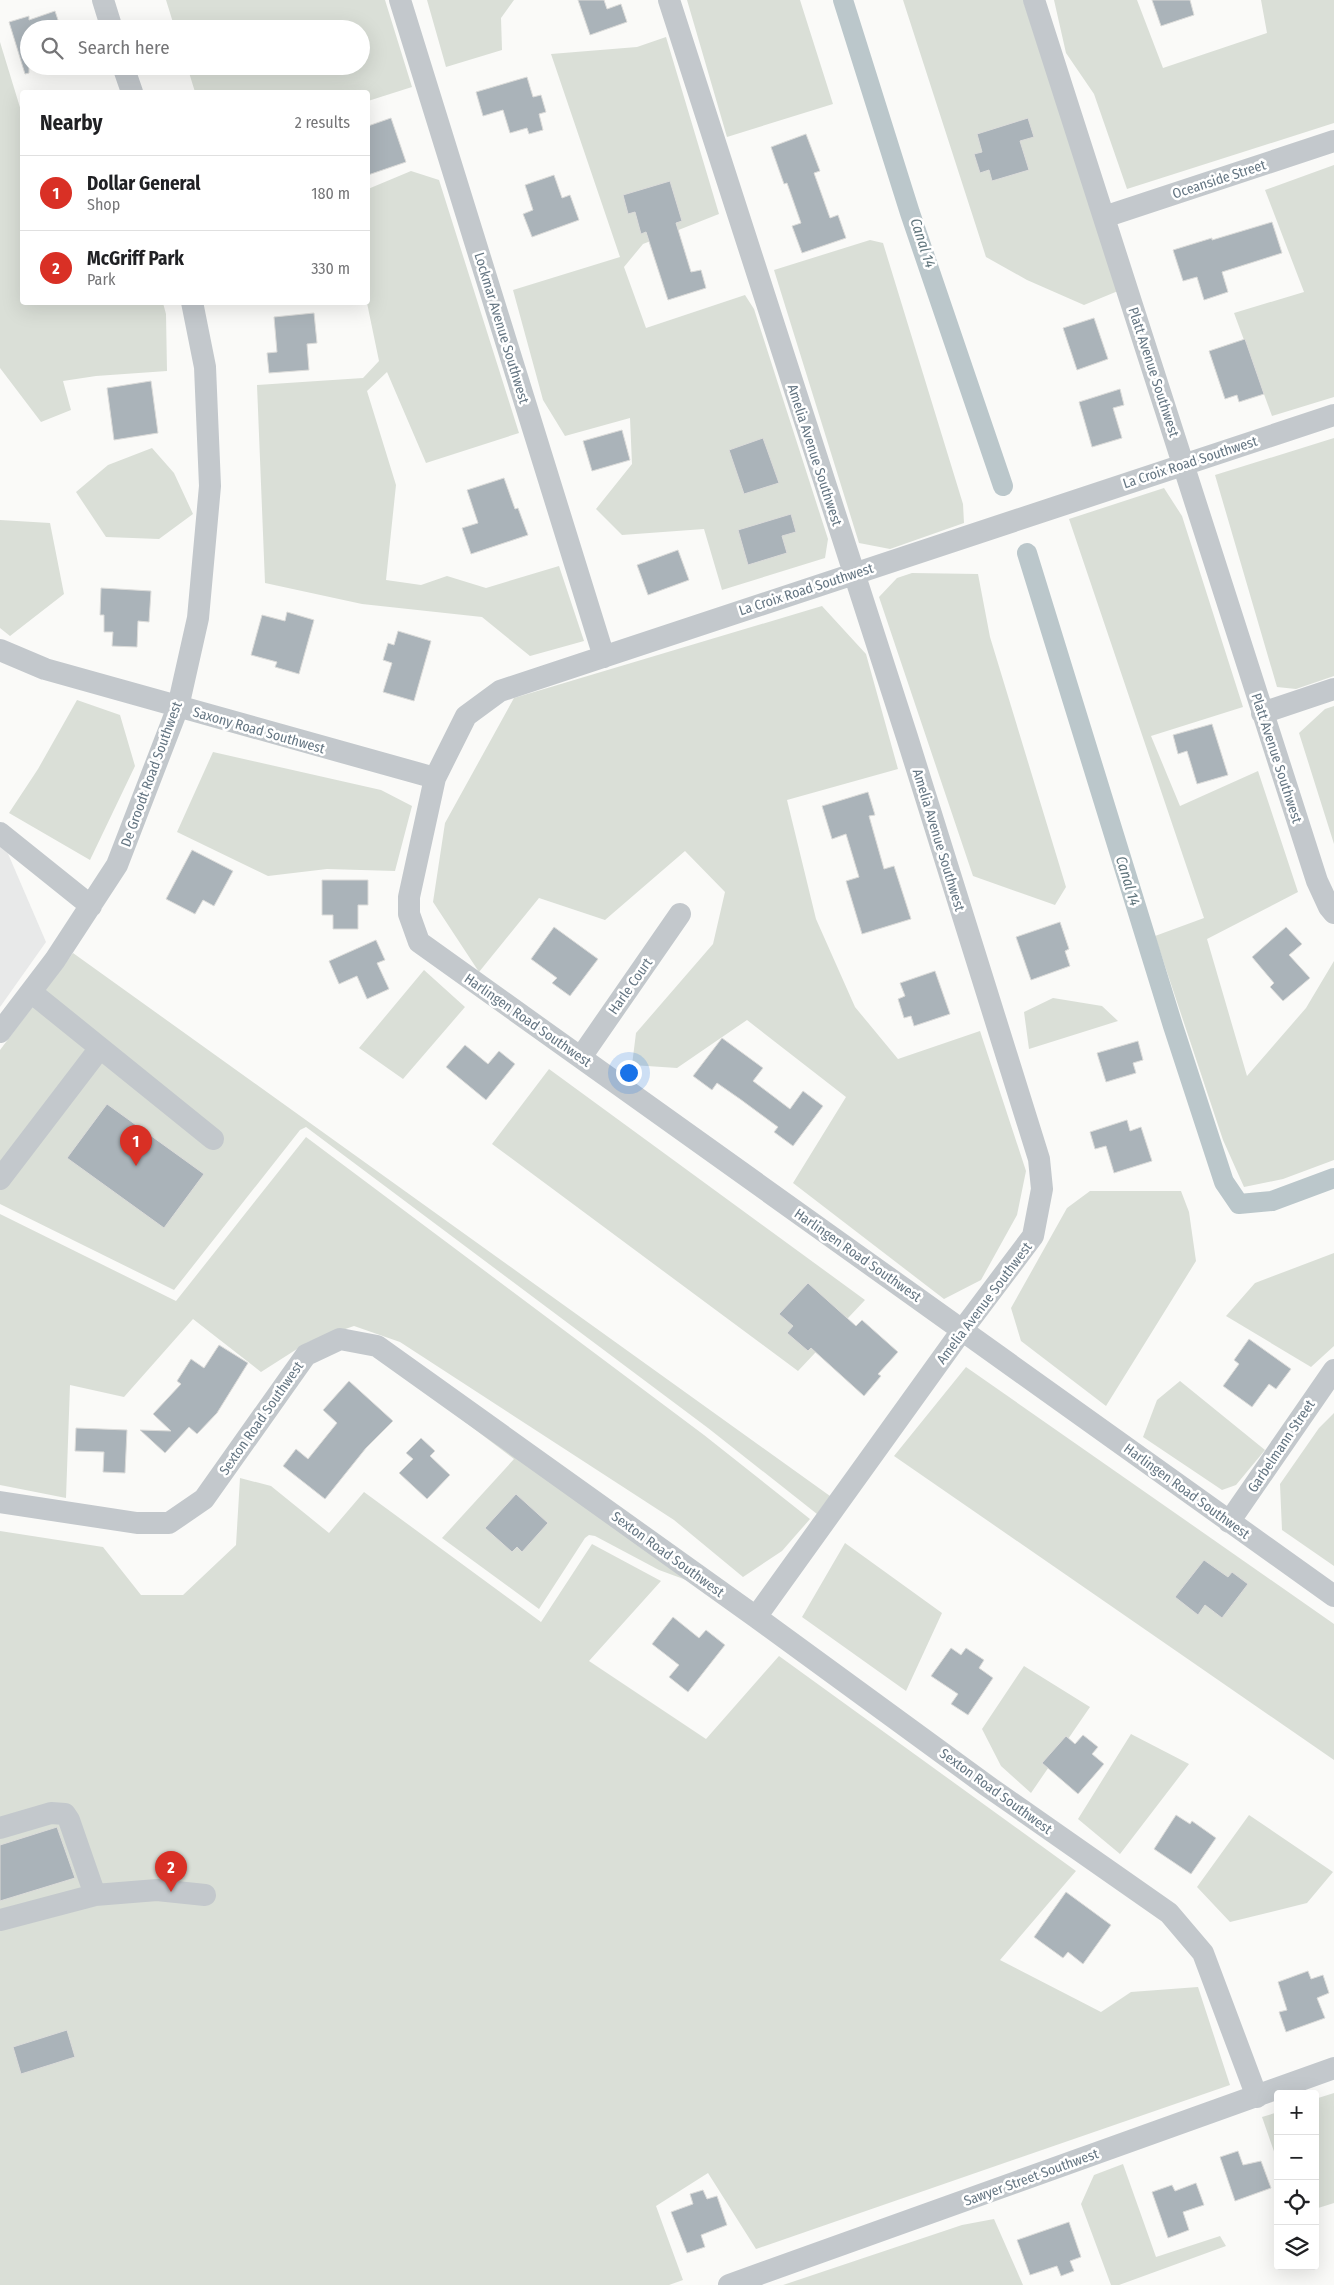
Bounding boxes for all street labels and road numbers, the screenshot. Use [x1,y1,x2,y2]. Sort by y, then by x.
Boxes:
street label: Oceanside Street [1170,156,1268,203]
street label: Lockmar Avenue Southwest [470,251,533,406]
street label: Platt Avenue Southwest [1124,305,1183,440]
street label: Amelia Avenue Southwest [784,382,846,529]
street label: La Croix Road Southwest [1121,433,1260,492]
street label: La Croix Road Southwest [737,560,876,619]
street label: Platt Avenue Southwest [1247,691,1306,826]
street label: De Groodt Road Southwest [117,699,186,849]
street label: Saxony Road Southwest [191,703,327,758]
street label: Amelia Avenue Southwest [909,767,968,914]
street label: Harle Court [605,954,656,1018]
street label: Harlingen Road Southwest [461,970,595,1071]
street label: Harlingen Road Southwest [791,1205,925,1306]
street label: Amelia Avenue Southwest [933,1239,1036,1368]
street label: Sexton Road Southwest [216,1358,307,1478]
street label: Garbelmann Street [1244,1396,1319,1496]
street label: Harlingen Road Southwest [1121,1440,1253,1543]
street label: Sexton Road Southwest [608,1508,728,1601]
street label: Sexton Road Southwest [936,1745,1056,1838]
street label: Sawyer Street Southwest [961,2145,1101,2210]

